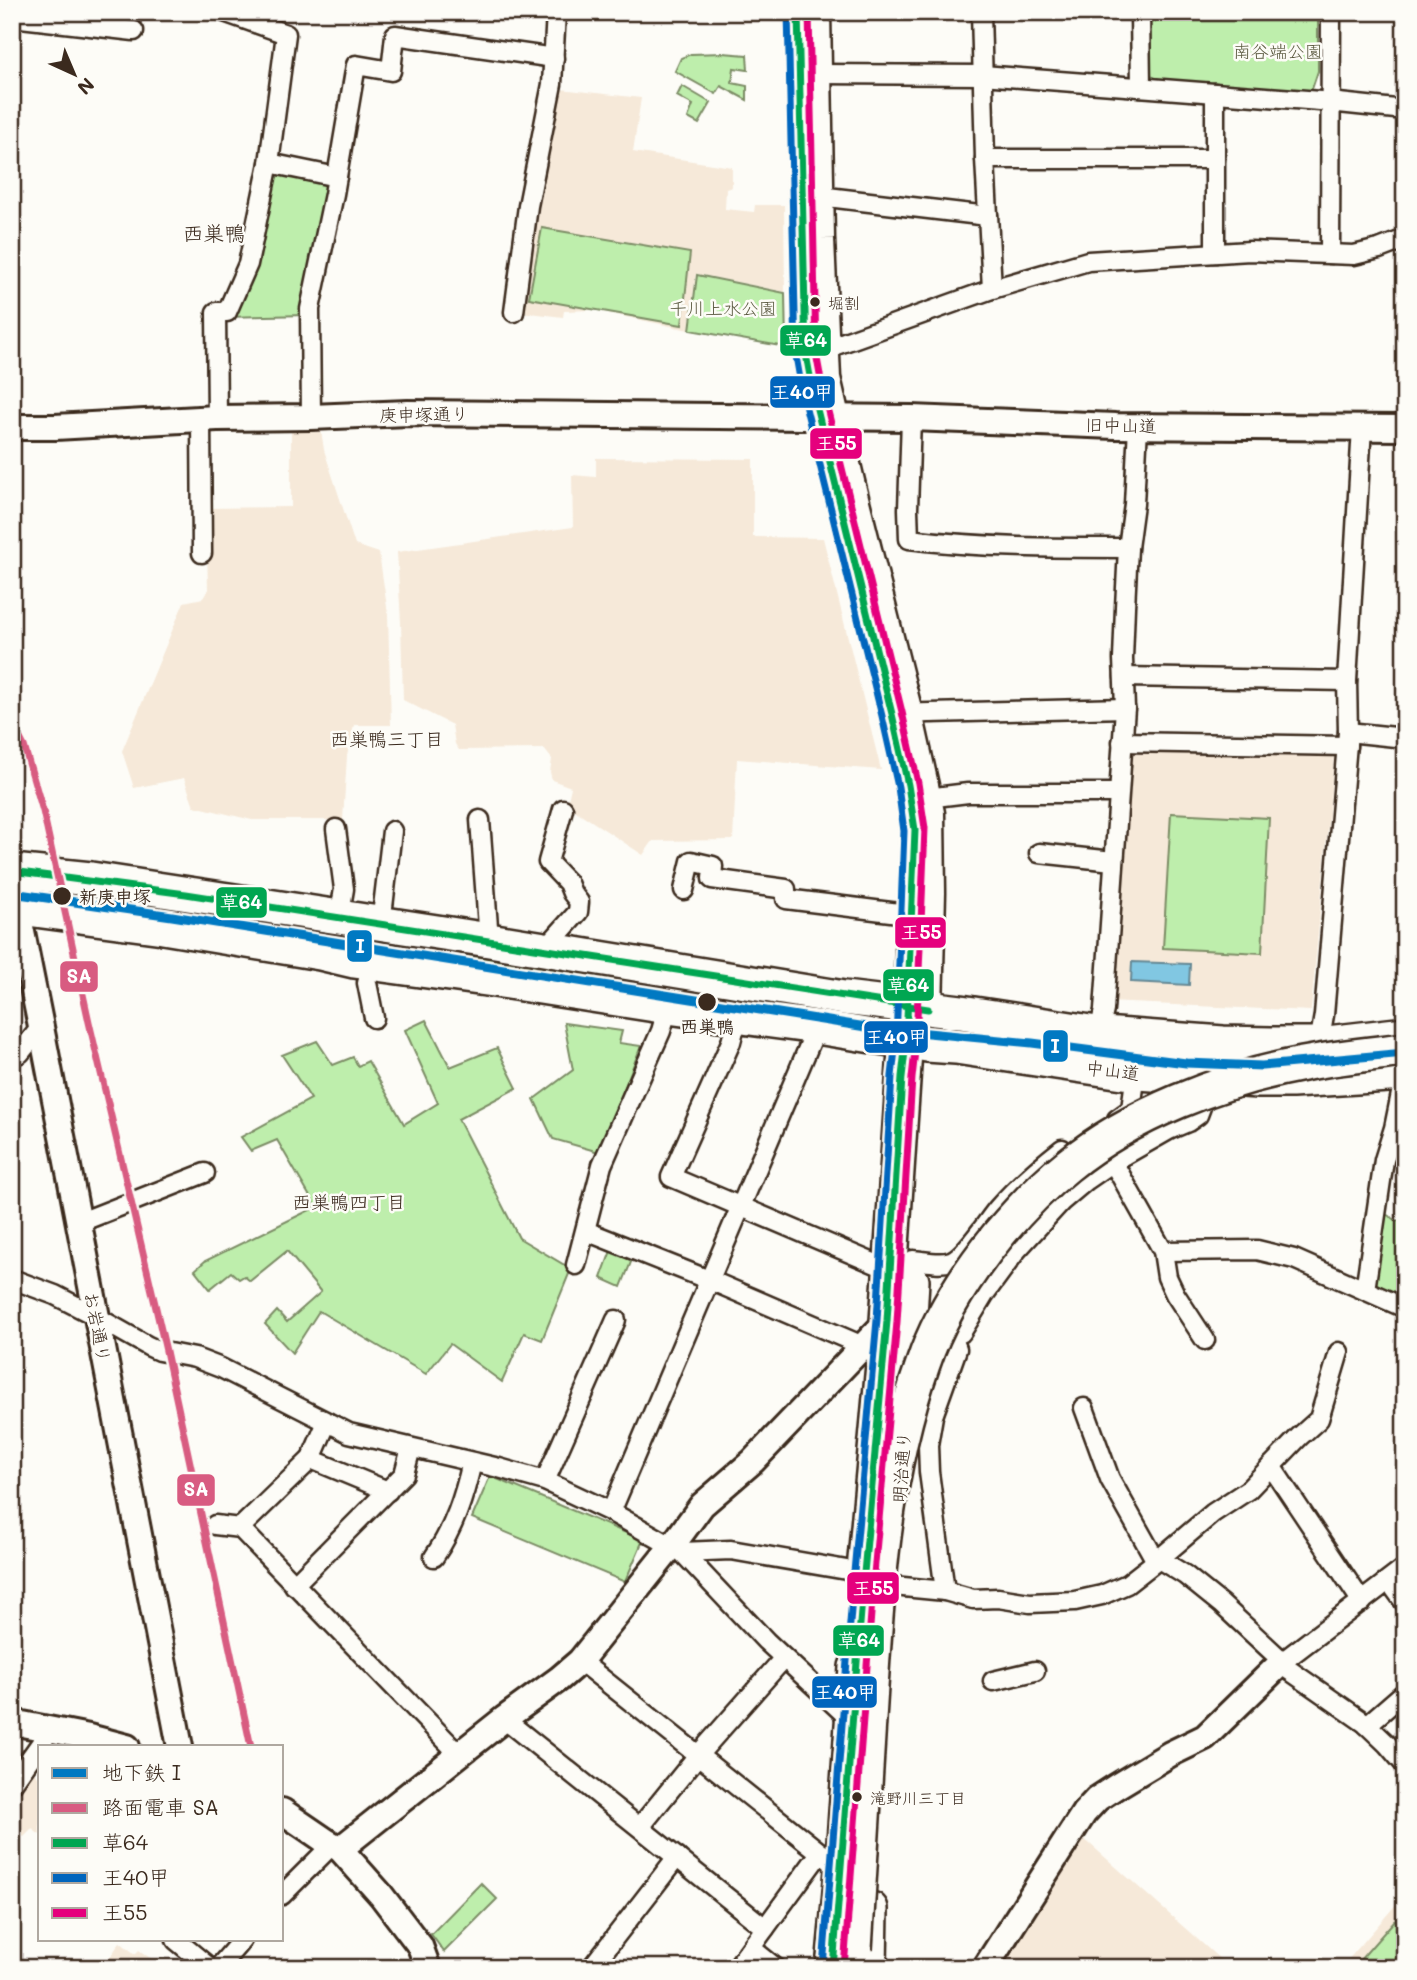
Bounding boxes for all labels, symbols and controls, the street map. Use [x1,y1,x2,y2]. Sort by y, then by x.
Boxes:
north arrow [38,38,108,108]
park label: 南谷端公園 [1233,39,1323,63]
text: N [72,73,100,101]
district label: 西巣鴨 [183,219,246,246]
place label: 堀割 [828,292,860,313]
marker: 堀割 [808,295,822,309]
park label: 千川上水公園 [669,296,777,320]
line badge: 草64 [779,324,832,357]
text: 草64 [785,327,827,352]
line badge: 王40甲 [769,375,836,409]
text: 王40甲 [771,379,833,404]
street label: 庚申塚通り [379,401,469,427]
street label: 旧中山道 [1085,412,1157,438]
line badge: 王55 [809,427,863,460]
text: 王55 [815,430,857,455]
district label: 西巣鴨三丁目 [330,726,444,751]
place label: 新庚申塚 [79,884,151,908]
marker: 新庚申塚 [51,885,73,907]
line badge: 草64 [215,886,268,919]
text: 草64 [220,889,262,914]
line badge: 王55 [894,916,947,949]
text: 王55 [900,919,942,944]
line badge: I [346,929,373,963]
text: I [355,933,365,958]
line badge: SA [59,960,99,993]
text: SA [66,963,92,988]
line badge: 草64 [882,968,935,1002]
text: 草64 [887,972,929,997]
marker: 西巣鴨 [696,991,718,1013]
place label: 西巣鴨 [680,1014,734,1038]
line badge: 王40甲 [863,1020,929,1054]
text: 王40甲 [865,1024,927,1049]
line badge: I [1042,1029,1069,1063]
text: I [1050,1033,1060,1058]
street label: 中山道 [1085,1055,1141,1085]
district label: 西巣鴨四丁目 [292,1189,406,1214]
street label: お岩通り [79,1289,117,1365]
street label: 明治通り [887,1430,915,1504]
line badge: SA [176,1473,216,1507]
text: SA [183,1476,209,1501]
line badge: 王55 [846,1571,900,1605]
text: 王55 [852,1575,894,1600]
line badge: 草64 [832,1624,885,1657]
text: 草64 [838,1627,880,1652]
line badge: 王40甲 [811,1675,878,1709]
text: 王40甲 [814,1679,876,1704]
legend [38,1745,284,1941]
text: 地下鉄 I [102,1758,181,1785]
place label: 滝野川三丁目 [870,1787,966,1808]
marker: 滝野川三丁目 [850,1790,864,1804]
text: 路面電車 SA [102,1793,219,1820]
text: 草64 [102,1828,149,1855]
text: 王40甲 [102,1863,169,1890]
text: 王55 [102,1898,148,1925]

